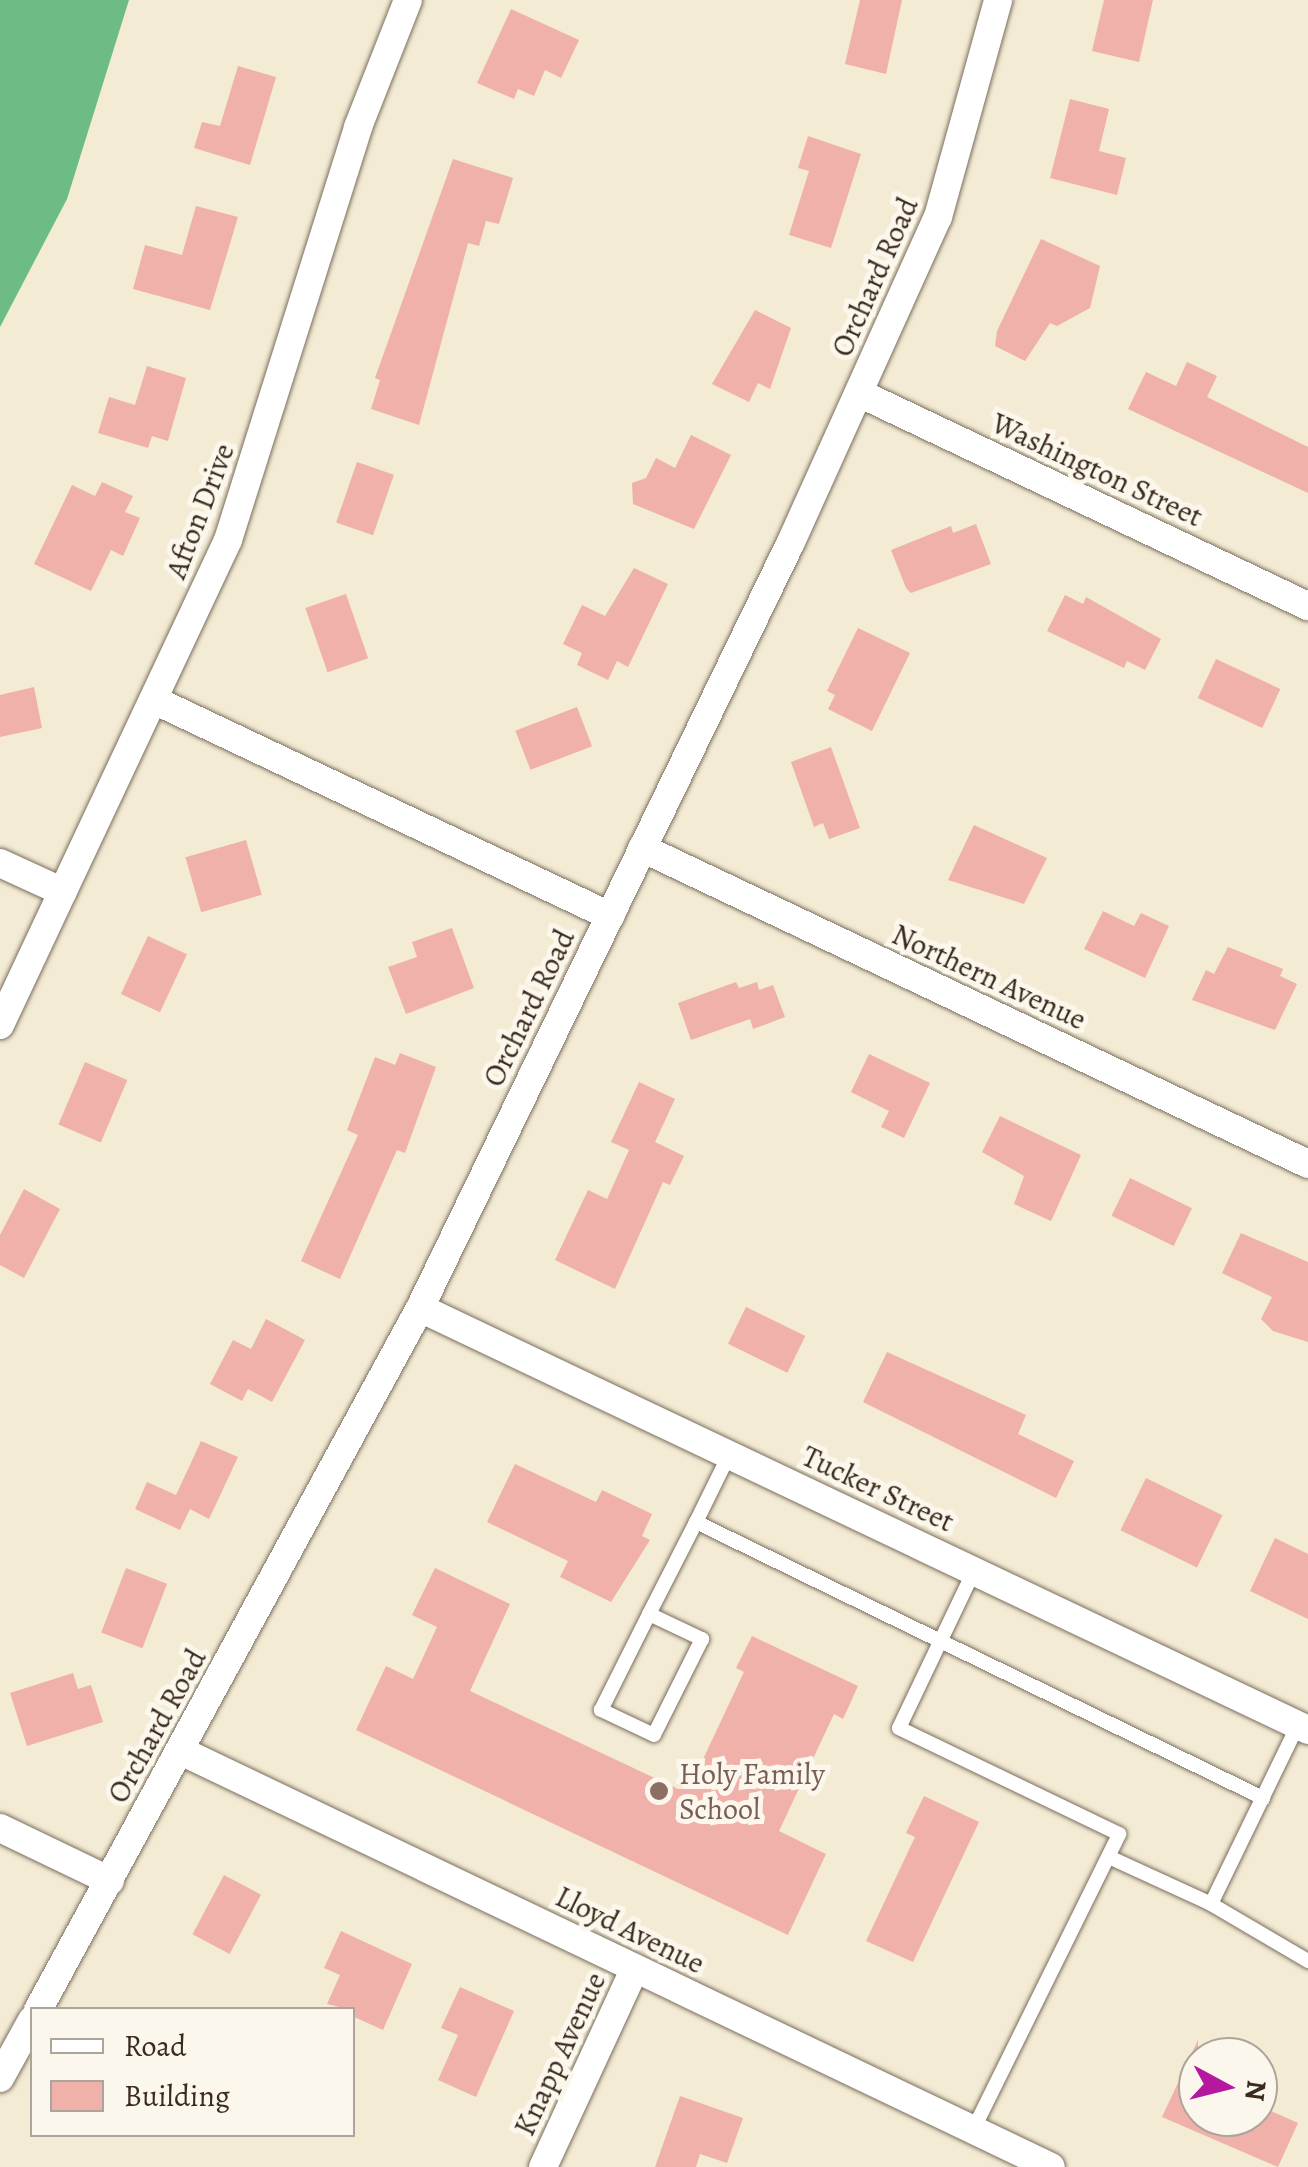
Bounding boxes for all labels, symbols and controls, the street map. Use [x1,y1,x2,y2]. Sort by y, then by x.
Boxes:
street label: Orchard Road [824,192,926,362]
street label: Washington Street [986,405,1208,535]
street label: Afton Drive [158,438,242,584]
street label: Northern Avenue [886,916,1092,1038]
street label: Orchard Road [475,924,583,1092]
street label: Tucker Street [796,1438,960,1540]
street label: Orchard Road [100,1643,214,1809]
place label: Holy Family School [679,1756,825,1826]
marker: Holy Family School [648,1780,670,1802]
street label: Lloyd Avenue [550,1878,710,1982]
street label: Knapp Avenue [506,1967,614,2141]
legend [30,2007,355,2137]
text: Road [124,2026,186,2066]
north arrow [1178,2037,1278,2137]
text: Building [124,2076,230,2116]
text: N [1236,2078,1276,2103]

